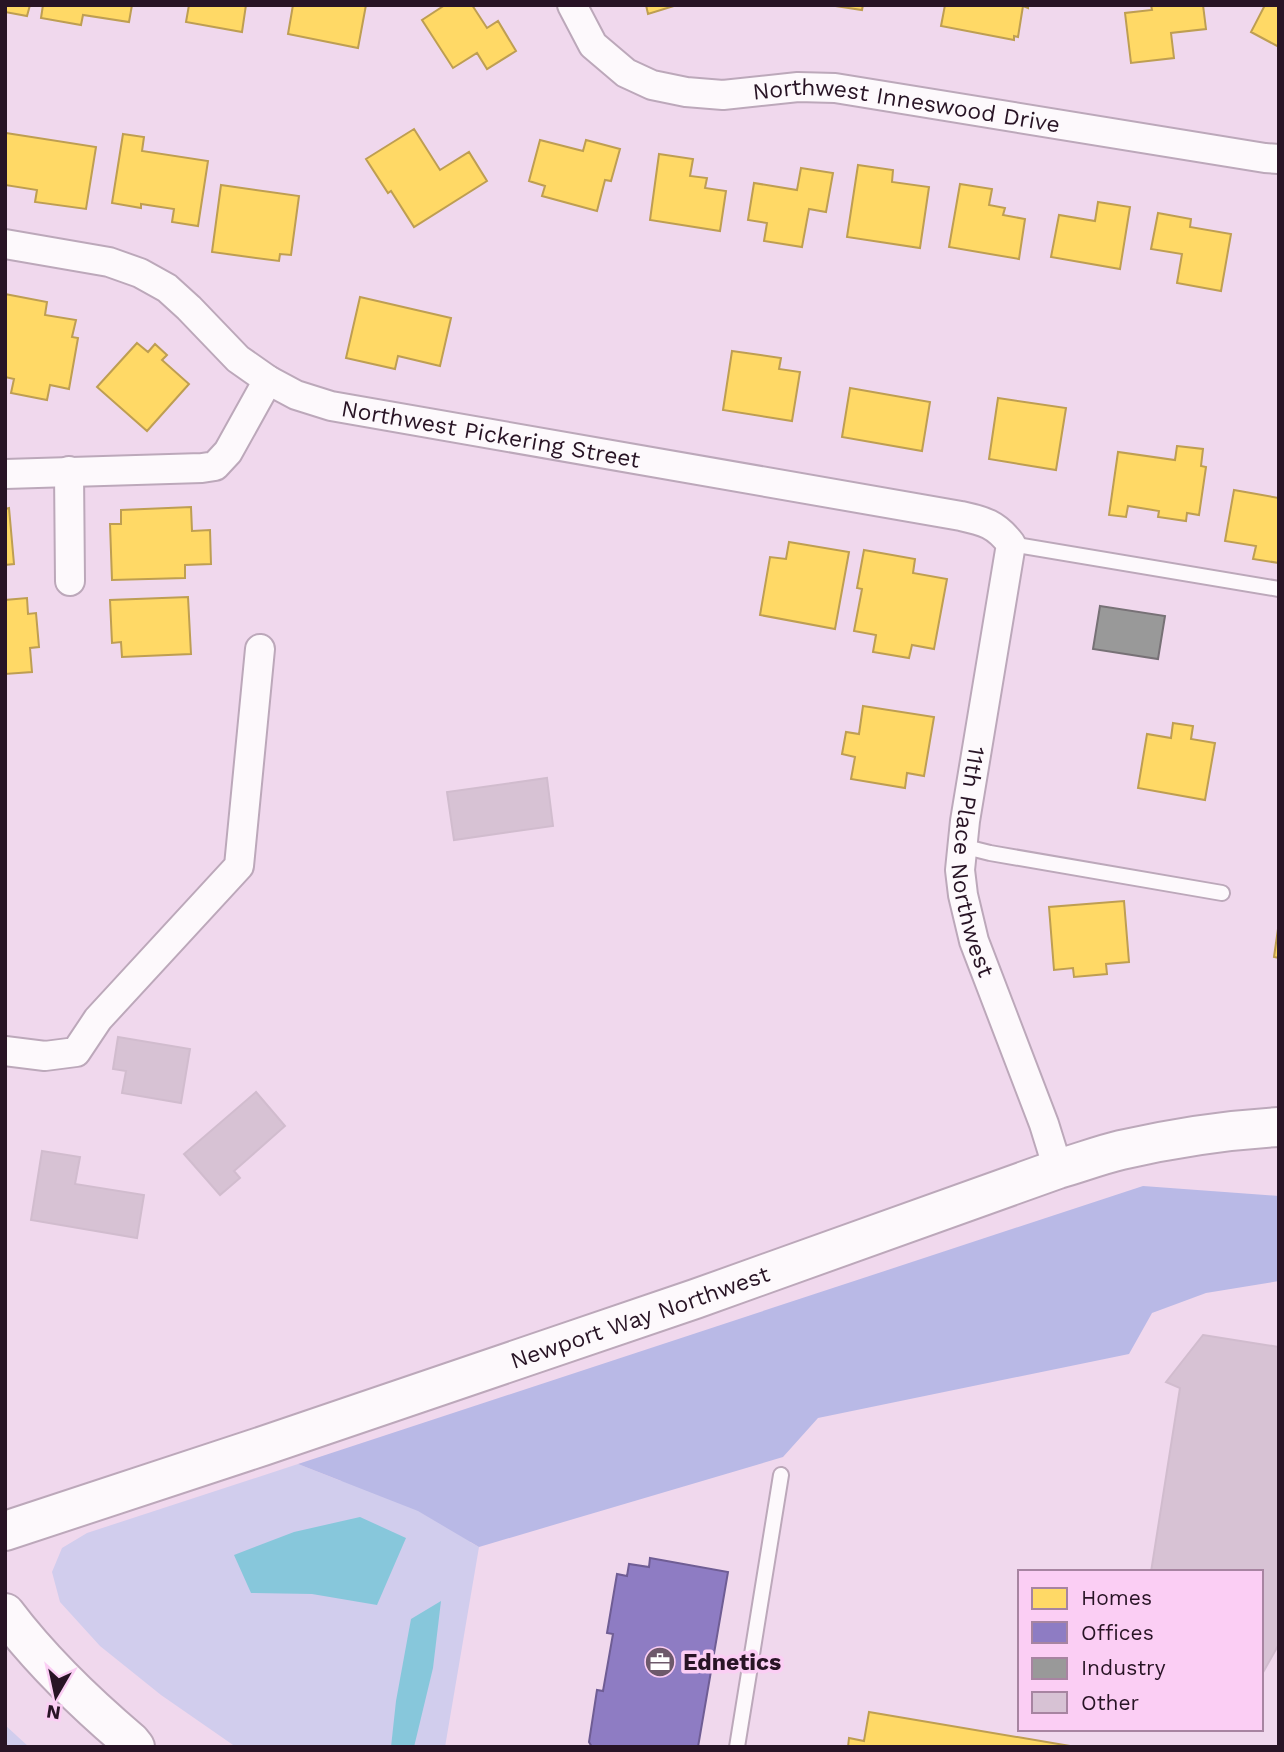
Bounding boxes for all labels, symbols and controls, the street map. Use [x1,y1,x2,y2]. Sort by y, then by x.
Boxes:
street label: Northwest Inneswood Drive [751,74,1062,138]
street label: Northwest Pickering Street [339,395,642,474]
street label: 11th Place Northwest [945,744,1000,981]
street label: Newport Way Northwest [507,1260,774,1375]
legend [1018,1570,1263,1731]
text: Homes [1081,1585,1152,1610]
text: Offices [1081,1620,1154,1645]
office icon: Ednetics [643,1645,677,1679]
place label: Ednetics [683,1649,781,1676]
text: Industry [1081,1655,1166,1680]
north arrow [21,1661,91,1731]
text: Other [1081,1690,1140,1715]
text: N [45,1700,62,1725]

